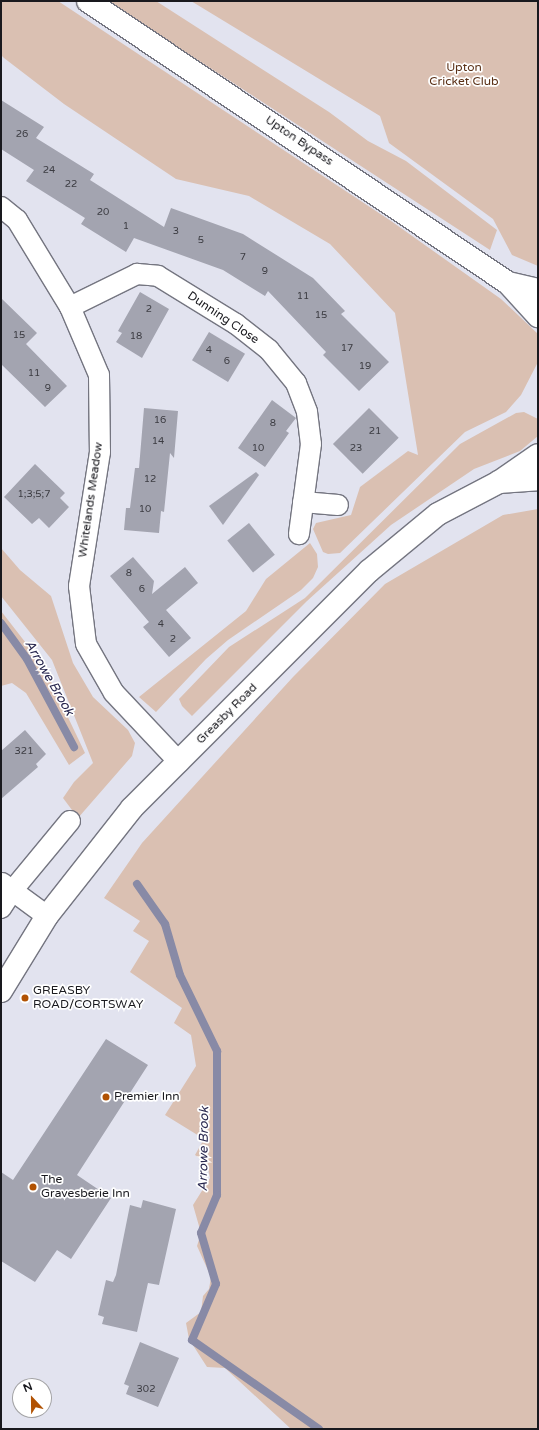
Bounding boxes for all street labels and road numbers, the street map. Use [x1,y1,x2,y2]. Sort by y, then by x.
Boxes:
street label: Upton Bypass [262,113,336,169]
street label: Dunning Close [185,289,261,347]
street label: Whitelands Meadow [76,441,106,559]
street label: Greasby Road [194,681,260,747]

